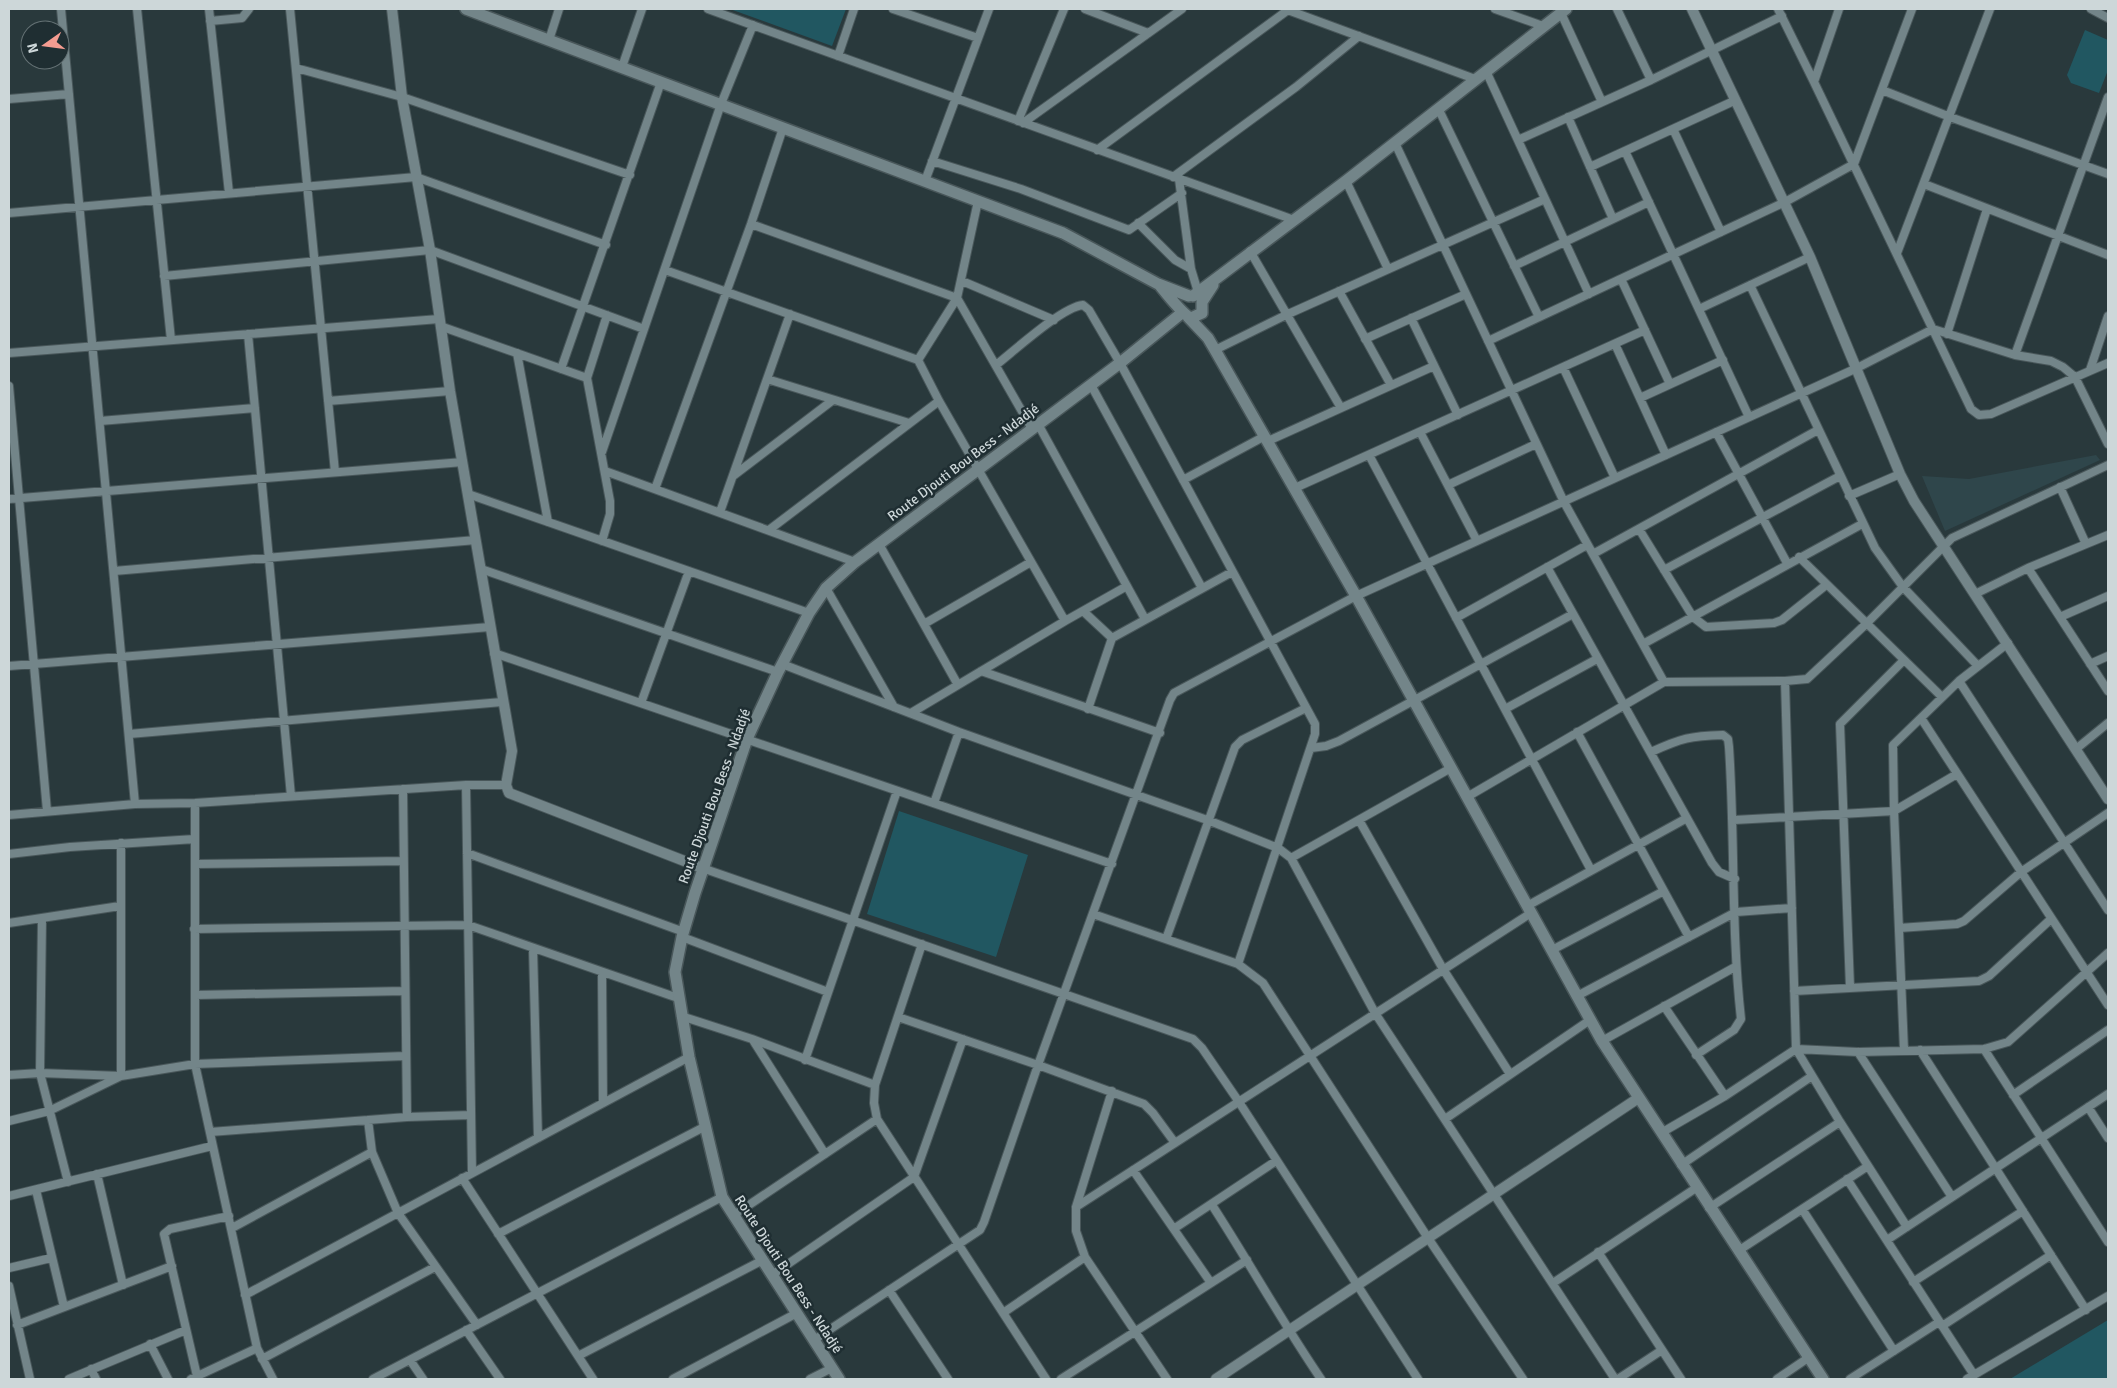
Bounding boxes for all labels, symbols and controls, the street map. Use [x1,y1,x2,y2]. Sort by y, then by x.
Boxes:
north arrow [20,20,70,70]
text: N [23,41,42,55]
street label: Route Djouti Bou Bess - Ndadjé [884,400,1042,525]
street label: Route Djouti Bou Bess - Ndadjé [675,706,754,886]
street label: Route Djouti Bou Bess - Ndadjé [731,1192,846,1357]

